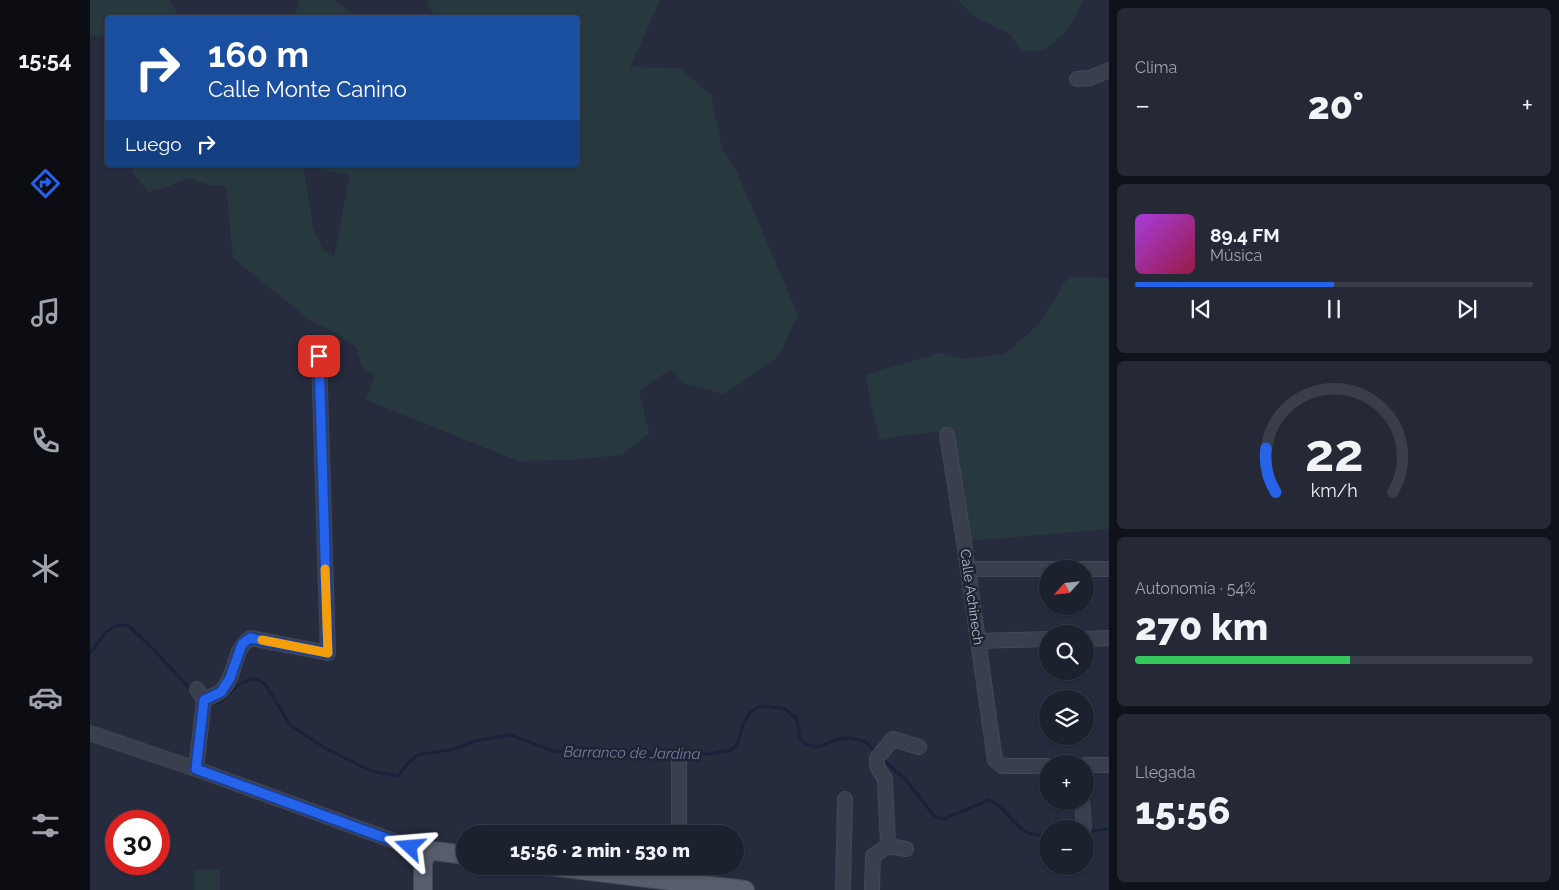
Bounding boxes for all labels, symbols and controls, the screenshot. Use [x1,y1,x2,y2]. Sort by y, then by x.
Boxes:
text: 160 m [208,34,309,75]
icon: right [125,35,190,100]
text: 15:54 [18,47,72,73]
text: Clima [1135,58,1177,77]
text: Calle Monte Canino [208,76,407,102]
text: 20° [1308,83,1364,128]
text: − [1135,89,1150,122]
text: + [1521,89,1533,122]
icon: right [192,130,220,158]
text: Luego [125,133,182,155]
icon: directions [28,166,63,201]
text: 89.4 FM [1210,224,1280,246]
text: Música [1210,246,1262,265]
icon: music [28,295,63,330]
icon: previous [1187,295,1215,323]
icon: pause [1320,295,1348,323]
icon: next [1453,295,1481,323]
pin [298,335,340,377]
icon: arrive [305,342,333,370]
text: 22 [1305,422,1363,483]
icon: phone [28,423,63,458]
text: km/h [1310,480,1358,501]
street label: Calle Achinech [957,548,987,646]
icon: climate [28,551,63,586]
north arrow [1039,560,1094,615]
map controls [1039,560,1094,875]
text: Autonomía · 54% [1135,579,1256,598]
text: 270 km [1135,604,1268,649]
button: search [1039,625,1094,680]
icon: car [28,680,63,715]
button: layers [1039,690,1094,745]
water label: Barranco de Jardina [563,743,701,763]
button: + [1039,755,1094,810]
text: Llegada [1135,763,1195,782]
text: 15:56 [1135,788,1231,833]
icon: filters [28,808,63,843]
speed limit sign: 30 [105,810,170,875]
position arrow [383,820,435,872]
button: − [1039,820,1094,875]
text: 15:56 · 2 min · 530 m [510,839,690,861]

